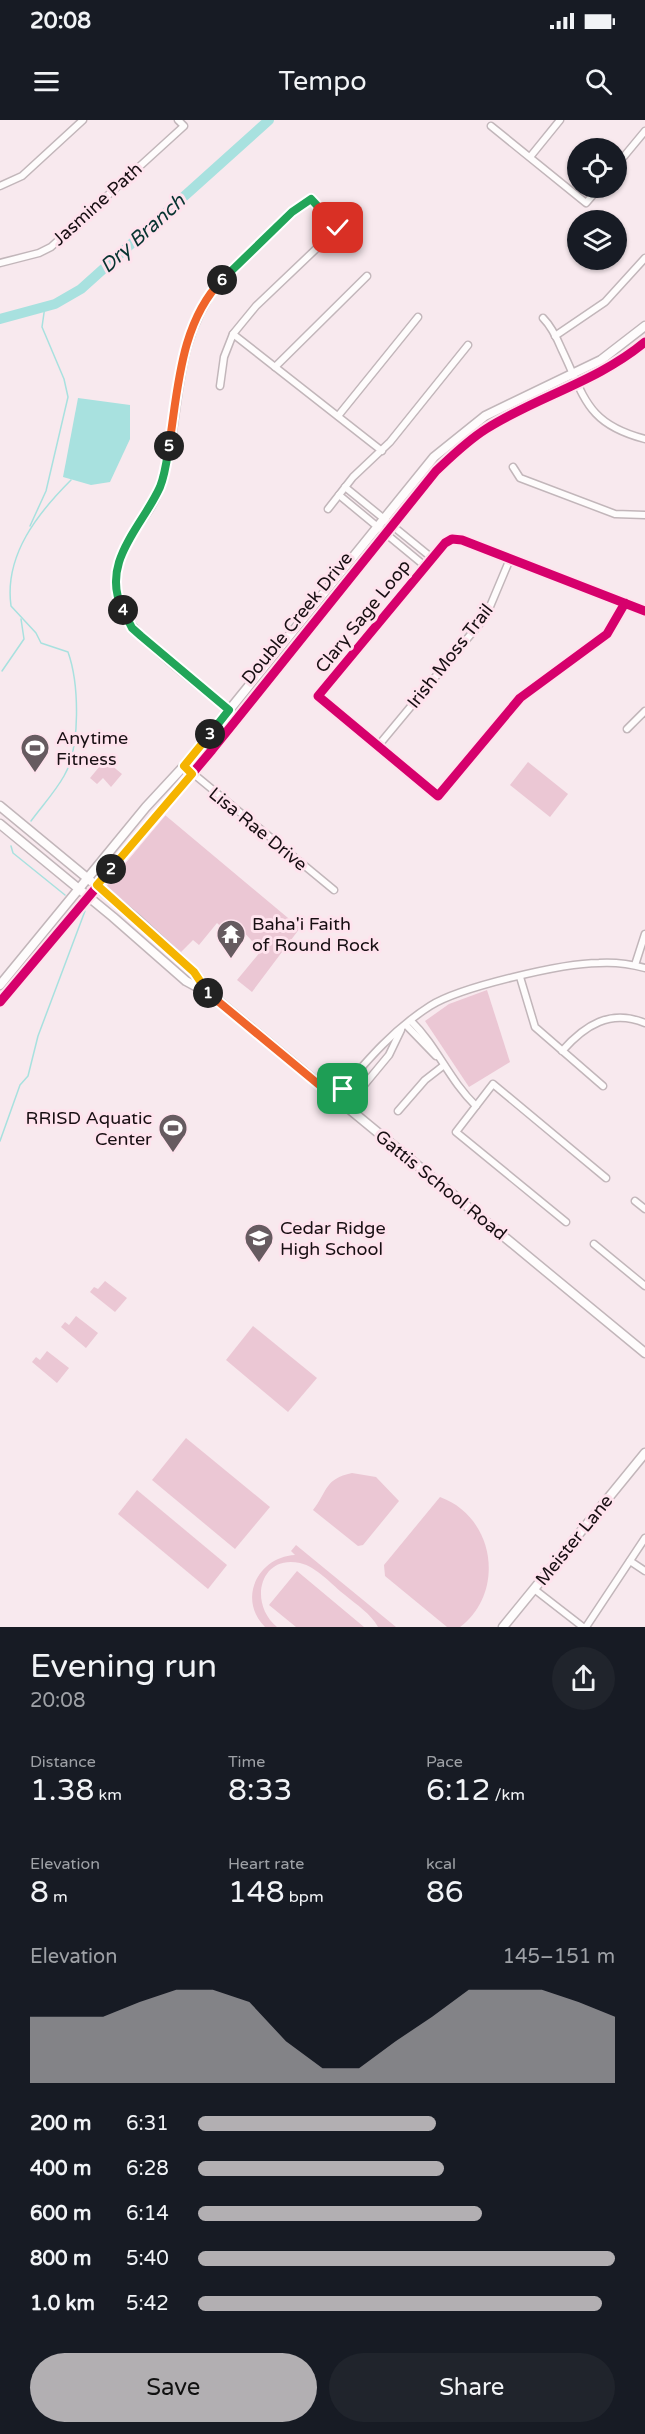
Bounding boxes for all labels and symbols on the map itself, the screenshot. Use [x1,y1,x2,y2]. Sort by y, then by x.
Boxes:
street label: Jasmine Path [48,158,146,250]
water label: Dry Branch [96,189,191,278]
pin [312,202,363,253]
pin: 6 [207,265,237,295]
pin: 5 [154,431,184,461]
street label: Double Creek Drive [237,547,357,689]
street label: Clary Sage Loop [311,555,415,677]
pin: 4 [108,595,138,625]
street label: Irish Moss Trail [402,599,498,713]
pin: 3 [195,719,225,749]
place label: Anytime Fitness [56,727,128,770]
sports icon: Anytime Fitness [19,732,51,774]
street label: Lisa Rae Drive [204,783,312,875]
pin: 2 [96,854,126,884]
place label: Baha'i Faith of Round Rock [252,913,379,956]
temple icon: Baha'i Faith of Round Rock [215,918,247,960]
pin: 1 [193,978,223,1008]
pin [317,1063,368,1114]
place label: RRISD Aquatic Center [26,1107,152,1150]
sports icon: RRISD Aquatic Center [157,1112,189,1154]
street label: Gattis School Road [371,1125,511,1245]
place label: Cedar Ridge High School [280,1217,386,1260]
school or university icon: Cedar Ridge High School [243,1222,275,1264]
street label: Meister Lane [531,1490,617,1590]

